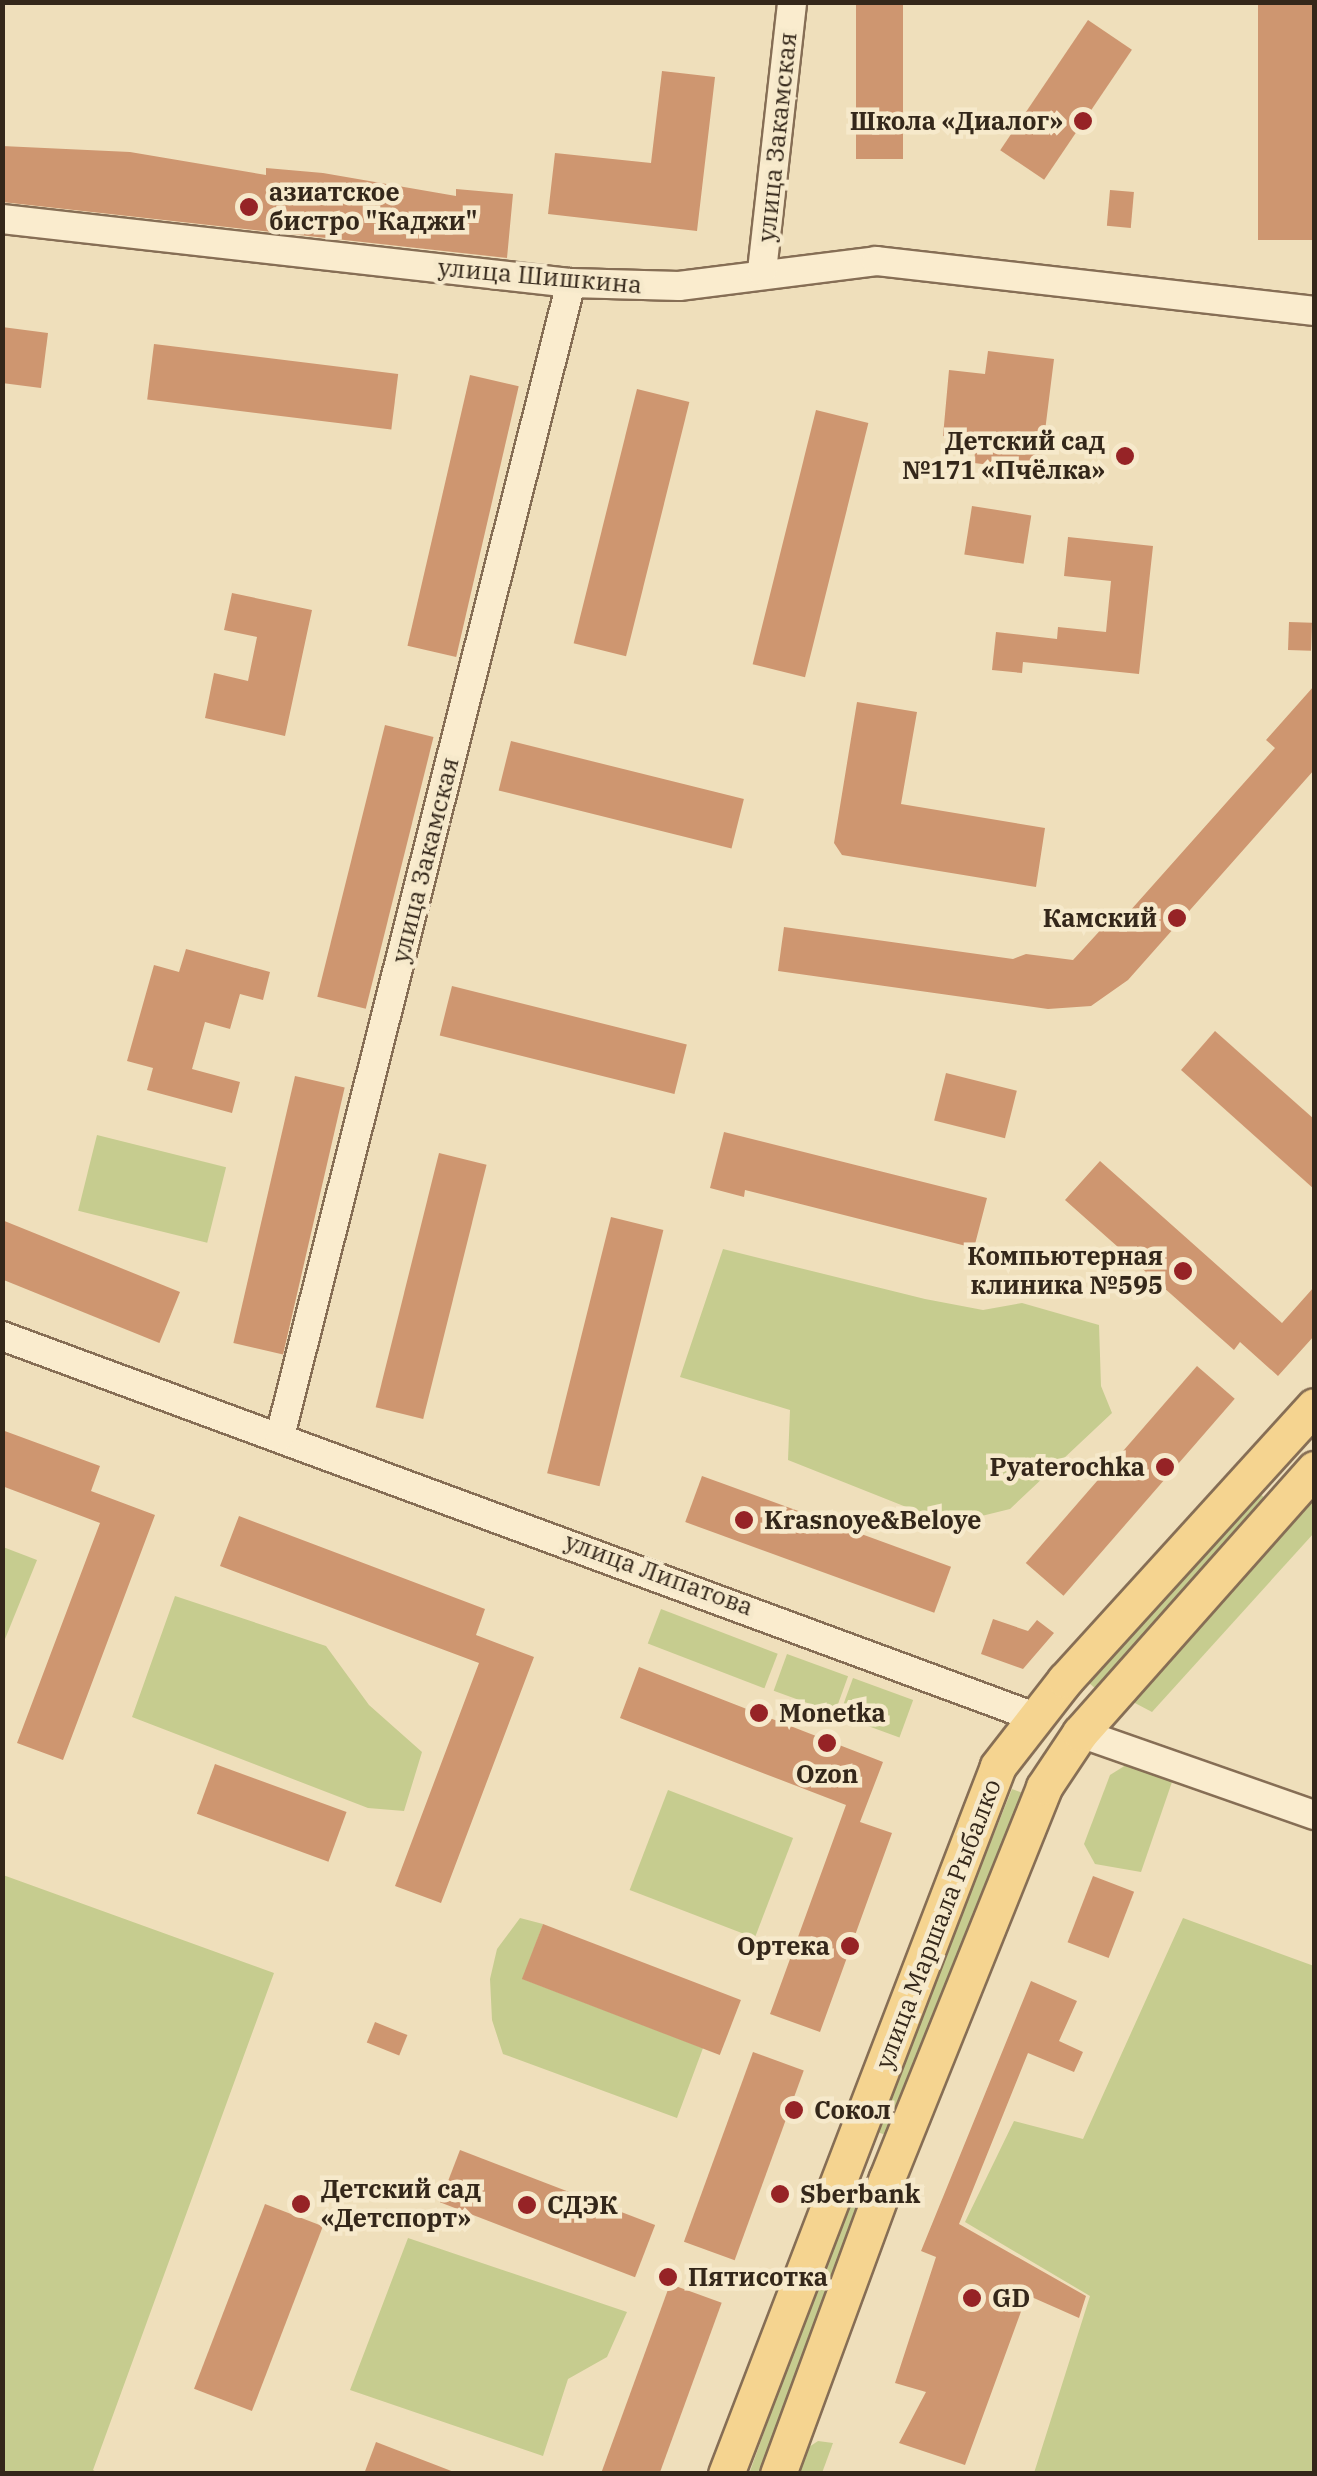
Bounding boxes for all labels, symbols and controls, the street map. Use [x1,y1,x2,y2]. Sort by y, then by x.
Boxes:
street label: улица Закамская [751,31,803,243]
place label: Школа «Диалог» [850,106,1063,136]
marker: Школа «Диалог» [1072,110,1094,132]
place label: азиатское бистро "Каджи" [269,178,478,237]
marker: азиатское бистро "Каджи" [238,196,260,218]
street label: улица Шишкина [437,252,643,300]
place label: Детский сад №171 «Пчёлка» [902,427,1105,486]
marker: Детский сад №171 «Пчёлка» [1114,445,1136,467]
street label: улица Закамская [385,754,465,966]
place label: Камский [1043,903,1157,933]
marker: Камский [1166,907,1188,929]
place label: Компьютерная клиника №595 [967,1242,1163,1301]
marker: Компьютерная клиника №595 [1172,1260,1194,1282]
place label: Pyaterochka [990,1452,1145,1482]
marker: Pyaterochka [1154,1456,1176,1478]
place label: Krasnoye&Beloye [764,1505,981,1535]
marker: Krasnoye&Beloye [733,1509,755,1531]
street label: улица Липатова [561,1526,757,1622]
place label: Monetka [779,1698,886,1728]
marker: Monetka [748,1702,770,1724]
marker: Ozon [816,1732,838,1754]
place label: Ozon [796,1759,858,1789]
street label: улица Маршала Рыбалко [869,1775,1007,2073]
place label: Ортека [737,1931,830,1961]
marker: Ортека [839,1935,861,1957]
place label: Сокол [814,2095,891,2125]
marker: Сокол [783,2099,805,2121]
place label: Детский сад «Детспорт» [321,2175,481,2234]
place label: Sberbank [800,2179,920,2209]
marker: Sberbank [769,2183,791,2205]
place label: СДЭК [547,2190,618,2220]
marker: Детский сад «Детспорт» [290,2193,312,2215]
marker: СДЭК [516,2194,538,2216]
place label: Пятисотка [688,2262,828,2292]
marker: Пятисотка [657,2266,679,2288]
place label: GD [992,2283,1030,2313]
marker: GD [961,2287,983,2309]

